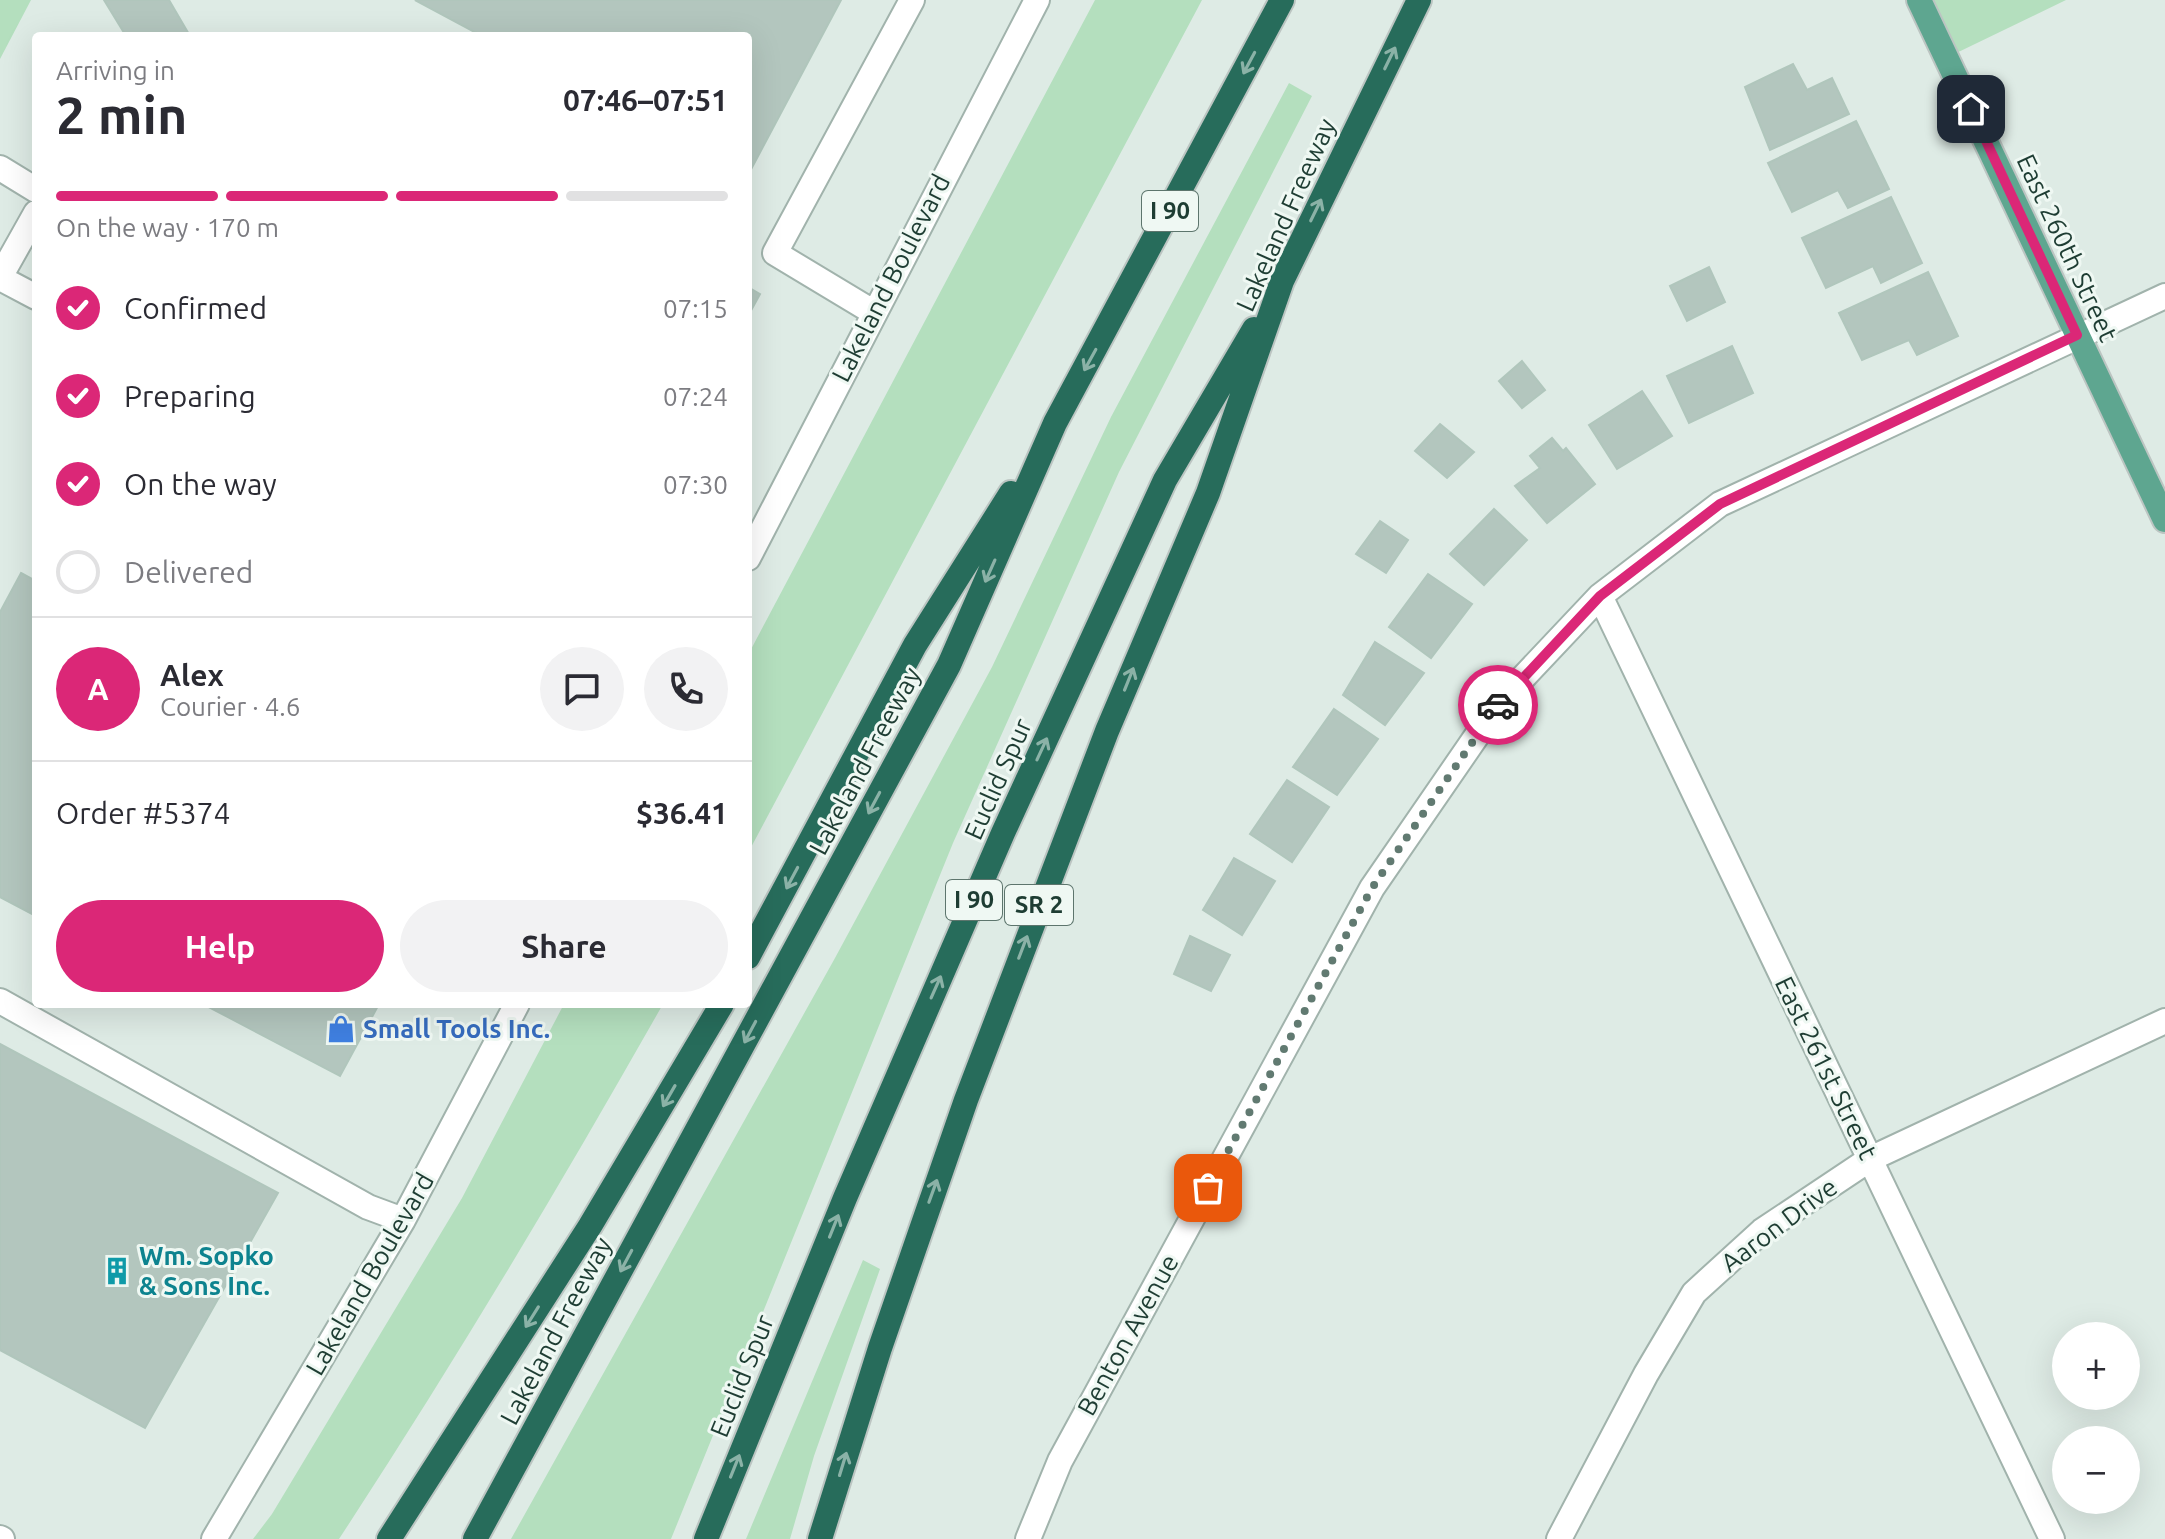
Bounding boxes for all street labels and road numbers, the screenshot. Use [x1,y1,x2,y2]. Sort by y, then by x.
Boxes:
street label: Lakeland Freeway [1230,114,1341,316]
street label: East 260th Street [2011,150,2123,346]
street label: Lakeland Boulevard [826,169,955,386]
road number: I 90 [1142,191,1198,231]
street label: Lakeland Freeway [803,662,926,859]
street label: Euclid Spur [958,714,1037,844]
road number: I 90 [946,880,1002,920]
road number: SR 2 [1005,885,1073,925]
street label: East 261st Street [1770,972,1883,1164]
street label: Lakeland Boulevard [300,1167,439,1380]
street label: Aaron Drive [1715,1172,1842,1278]
street label: Lakeland Freeway [494,1232,617,1429]
street label: Benton Avenue [1071,1249,1184,1420]
street label: Euclid Spur [704,1310,779,1441]

